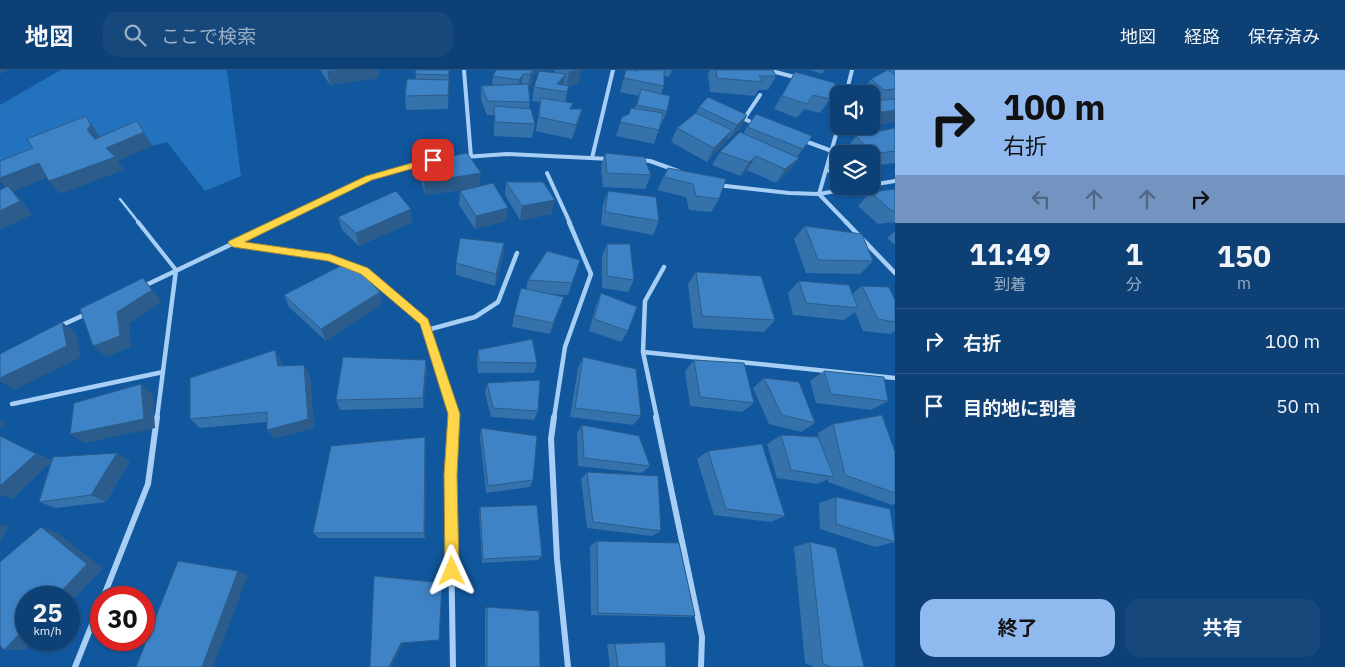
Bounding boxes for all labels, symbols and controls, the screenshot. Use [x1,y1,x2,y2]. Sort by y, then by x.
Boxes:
search box [103,12,453,57]
text: 地図 [25,20,73,52]
icon: search [121,21,149,49]
text: ここで検索 [161,24,256,48]
text: 地図 [1120,25,1156,48]
text: 経路 [1184,25,1220,48]
text: 保存済み [1248,25,1320,48]
text: 100 m [1003,84,1106,130]
map controls [830,85,880,195]
button: sound [830,85,880,135]
icon: right [920,90,985,155]
text: 右折 [1003,131,1047,160]
pin [412,139,454,181]
button: layers [830,145,880,195]
icon: arrive [419,146,447,174]
icon: left [1027,185,1055,213]
icon: ahead [1080,185,1108,213]
icon: ahead [1133,185,1161,213]
icon: right [1186,185,1214,213]
text: 11:49 [969,234,1051,273]
text: 1 [1125,234,1143,273]
text: 150 [1217,236,1271,275]
text: m [1237,273,1251,293]
text: 到着 [994,274,1026,294]
text: 分 [1126,274,1142,294]
icon: right [920,327,948,355]
text: 100 m [1265,329,1320,353]
text: 右折 [963,331,1001,355]
icon: arrive [920,392,948,420]
text: 50 m [1276,394,1320,418]
text: 目的地に到着 [963,396,1077,420]
position arrow [425,544,477,596]
speed limit sign: 30 [90,586,155,651]
text: 25 [32,596,63,629]
button: 終了 [920,599,1115,657]
button: 共有 [1125,599,1320,657]
text: km/h [33,623,62,638]

